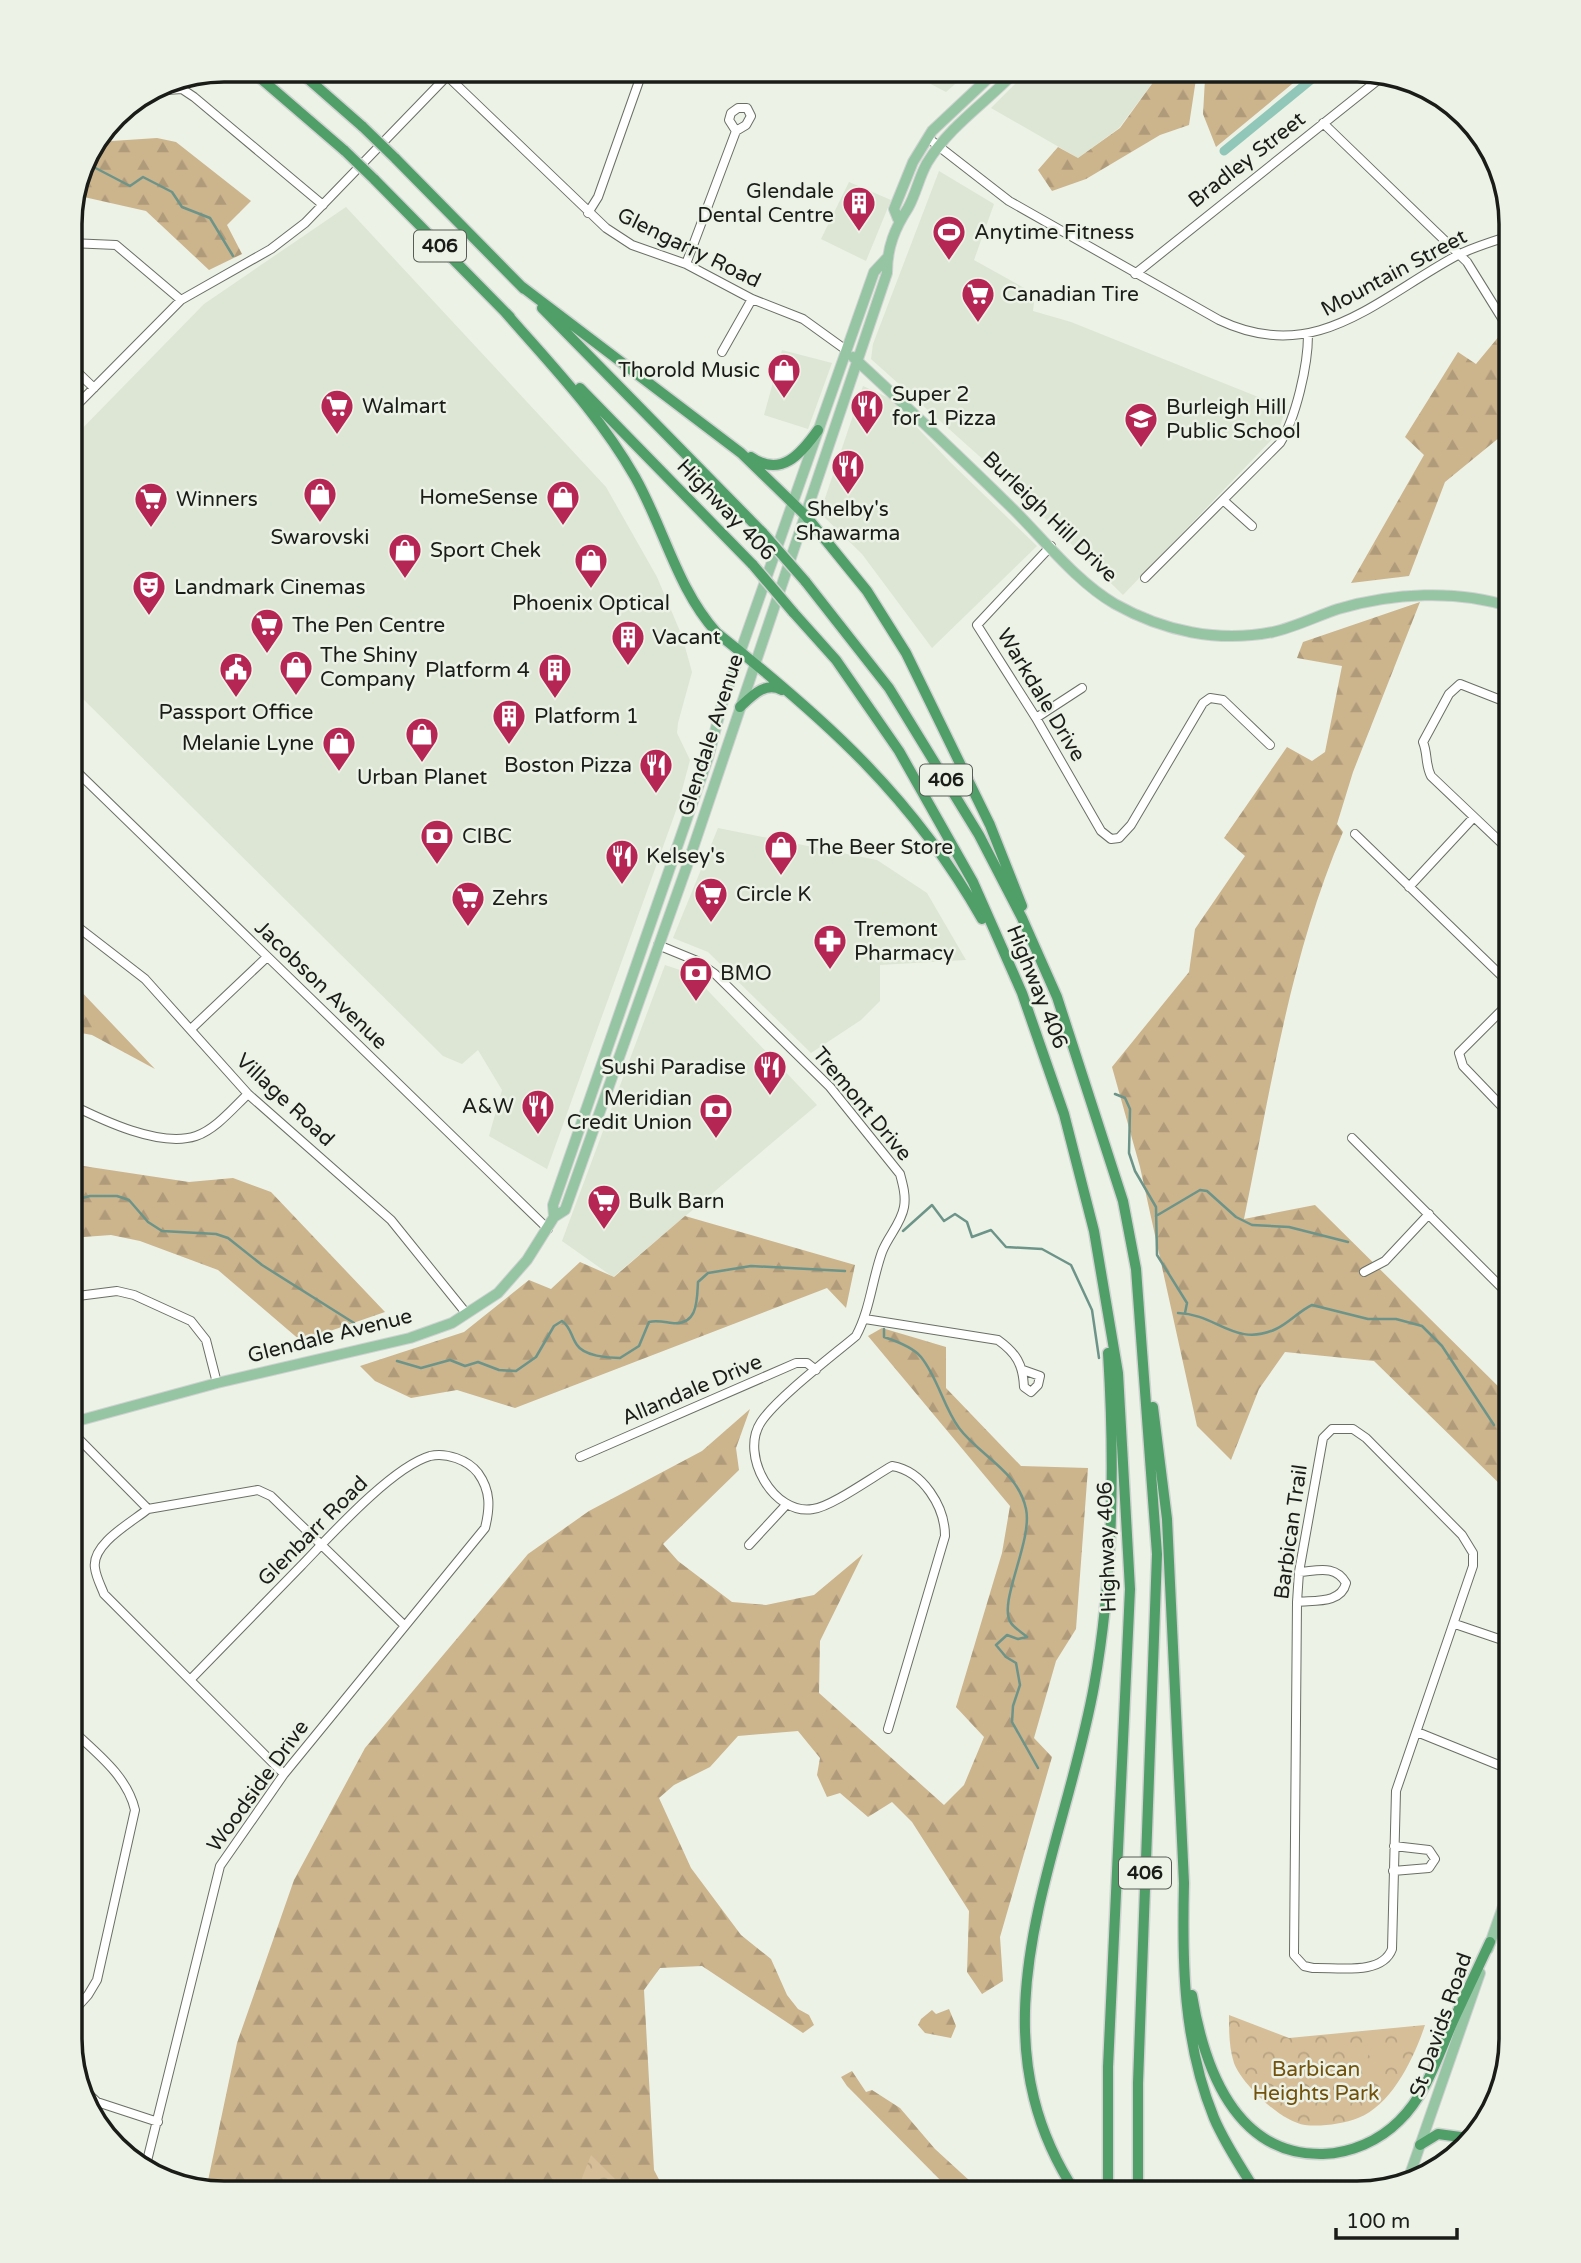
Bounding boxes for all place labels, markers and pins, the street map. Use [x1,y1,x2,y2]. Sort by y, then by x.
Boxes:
place label: Glendale Dental Centre [697,179,834,228]
building icon: Glendale Dental Centre [840,184,878,233]
sports icon: Anytime Fitness [930,213,968,262]
place label: Anytime Fitness [974,220,1134,245]
supermarket icon: Canadian Tire [959,275,997,324]
place label: Canadian Tire [1002,282,1139,307]
shop icon: Thorold Music [765,351,803,400]
place label: Thorold Music [618,358,760,383]
place label: Super 2 for 1 Pizza [892,382,996,431]
supermarket icon: Walmart [318,387,356,436]
restaurant icon: Super 2 for 1 Pizza [848,387,886,436]
place label: Walmart [362,394,447,419]
place label: Burleigh Hill Public School [1166,395,1301,444]
school or university icon: Burleigh Hill Public School [1122,400,1160,449]
restaurant icon: Shelby's Shawarma [829,447,867,496]
shop icon: Swarovski [301,475,339,524]
shop icon: HomeSense [544,478,582,527]
supermarket icon: Winners [132,480,170,529]
place label: HomeSense [419,485,538,510]
place label: Winners [176,487,258,512]
place label: Shelby's Shawarma [796,497,900,546]
place label: Swarovski [271,525,369,550]
shop icon: Sport Chek [386,531,424,580]
place label: Sport Chek [430,538,541,563]
shop icon: Phoenix Optical [572,541,610,590]
theatre icon: Landmark Cinemas [130,568,168,617]
place label: Landmark Cinemas [174,575,366,600]
place label: Phoenix Optical [512,591,670,616]
supermarket icon: The Pen Centre [248,606,286,655]
place label: The Pen Centre [292,613,445,638]
building icon: Vacant [609,618,647,667]
place label: Vacant [652,625,721,650]
place label: The Shiny Company [320,643,417,692]
shop icon: The Shiny Company [277,648,315,697]
public building icon: Passport Office [217,650,255,699]
building icon: Platform 4 [536,651,574,700]
place label: Platform 4 [425,658,530,683]
building icon: Platform 1 [490,697,528,746]
place label: Passport Office [159,700,313,725]
place label: Platform 1 [534,704,639,729]
shop icon: Urban Planet [403,715,441,764]
shop icon: Melanie Lyne [320,724,358,773]
place label: Melanie Lyne [182,731,314,756]
restaurant icon: Boston Pizza [637,746,675,795]
place label: Boston Pizza [504,753,632,778]
place label: Urban Planet [357,765,487,790]
bank icon: CIBC [418,817,456,866]
place label: CIBC [462,824,512,849]
shop icon: The Beer Store [762,828,800,877]
place label: The Beer Store [806,835,953,860]
restaurant icon: Kelsey's [603,837,641,886]
place label: Kelsey's [646,844,725,869]
supermarket icon: Circle K [692,875,730,924]
supermarket icon: Zehrs [449,879,487,928]
place label: Circle K [736,882,811,907]
place label: Zehrs [492,886,548,911]
place label: Tremont Pharmacy [854,917,954,966]
pharmacy icon: Tremont Pharmacy [811,922,849,971]
bank icon: BMO [677,954,715,1003]
place label: BMO [720,961,772,986]
restaurant icon: Sushi Paradise [751,1048,789,1097]
place label: Sushi Paradise [601,1055,746,1080]
place label: Meridian Credit Union [567,1086,692,1135]
restaurant icon: A&W [519,1087,557,1136]
bank icon: Meridian Credit Union [697,1091,735,1140]
place label: A&W [462,1094,514,1119]
supermarket icon: Bulk Barn [585,1182,623,1231]
place label: Bulk Barn [628,1189,725,1214]

